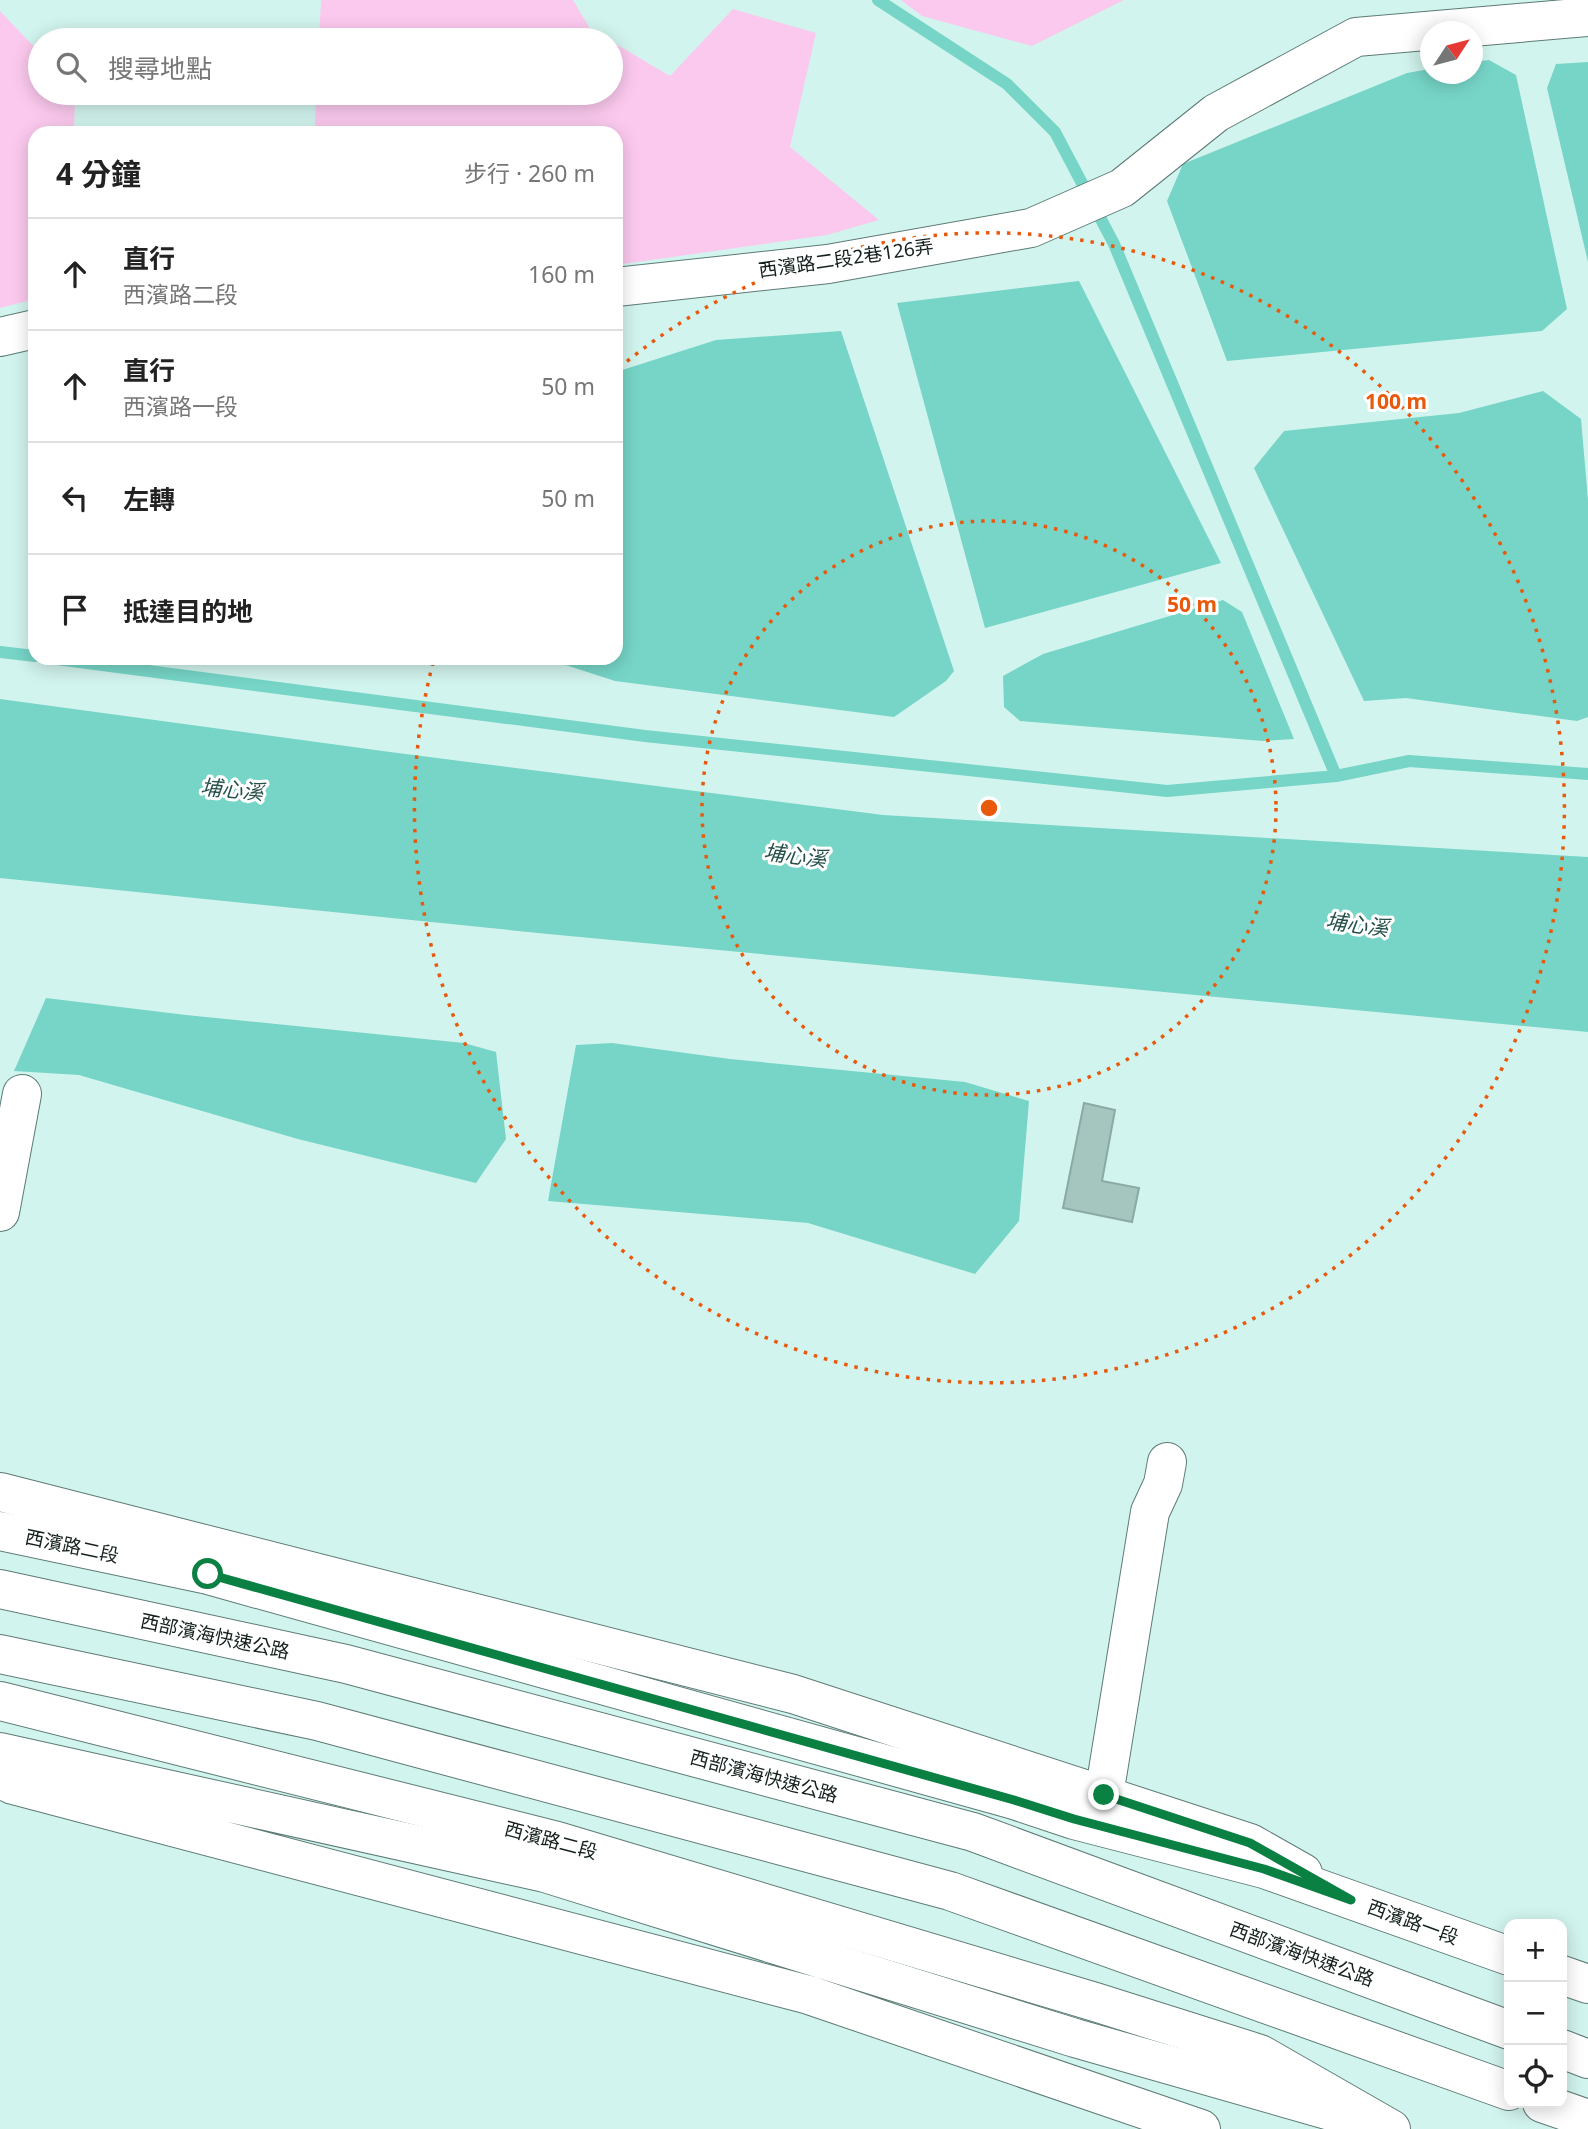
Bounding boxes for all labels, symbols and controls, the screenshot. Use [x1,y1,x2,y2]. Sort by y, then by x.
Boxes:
north arrow [1420,21,1483,84]
search box [28,28,623,105]
icon: search [52,48,90,86]
text: 搜尋地點 [108,50,212,86]
text: 4 分鐘 [56,153,141,194]
text: 步行 · 260 m [464,157,595,189]
street label: 西濱路二段2巷126弄 [757,233,935,283]
text: 直行 [123,240,175,276]
icon: ahead [56,255,94,293]
text: 160 m [528,258,595,290]
text: 西濱路二段 [123,278,238,310]
text: 直行 [123,352,175,388]
icon: ahead [56,367,94,405]
text: 50 m [541,370,595,402]
text: 100 m [1365,387,1427,415]
text: 西濱路一段 [123,390,238,422]
icon: left [56,479,94,517]
text: 左轉 [123,481,175,517]
text: 50 m [541,482,595,514]
text: 50 m [1167,590,1217,618]
icon: arrive [56,591,94,629]
text: 抵達目的地 [123,593,253,629]
water label: 埔心溪 [199,772,268,806]
centre of rings [977,796,1001,820]
water label: 埔心溪 [762,837,831,873]
water label: 埔心溪 [1324,906,1393,942]
street label: 西濱路二段 [23,1523,121,1569]
route start [192,1558,223,1589]
street label: 西部濱海快速公路 [138,1607,292,1665]
street label: 西部濱海快速公路 [687,1744,841,1808]
route end [1088,1779,1119,1810]
street label: 西濱路二段 [502,1815,600,1865]
street label: 西濱路一段 [1364,1894,1462,1950]
street label: 西部濱海快速公路 [1226,1916,1378,1992]
map controls [1504,1919,1567,2108]
button: + [1504,1919,1567,1982]
button: − [1504,1982,1567,2045]
button: locate [1504,2045,1567,2108]

